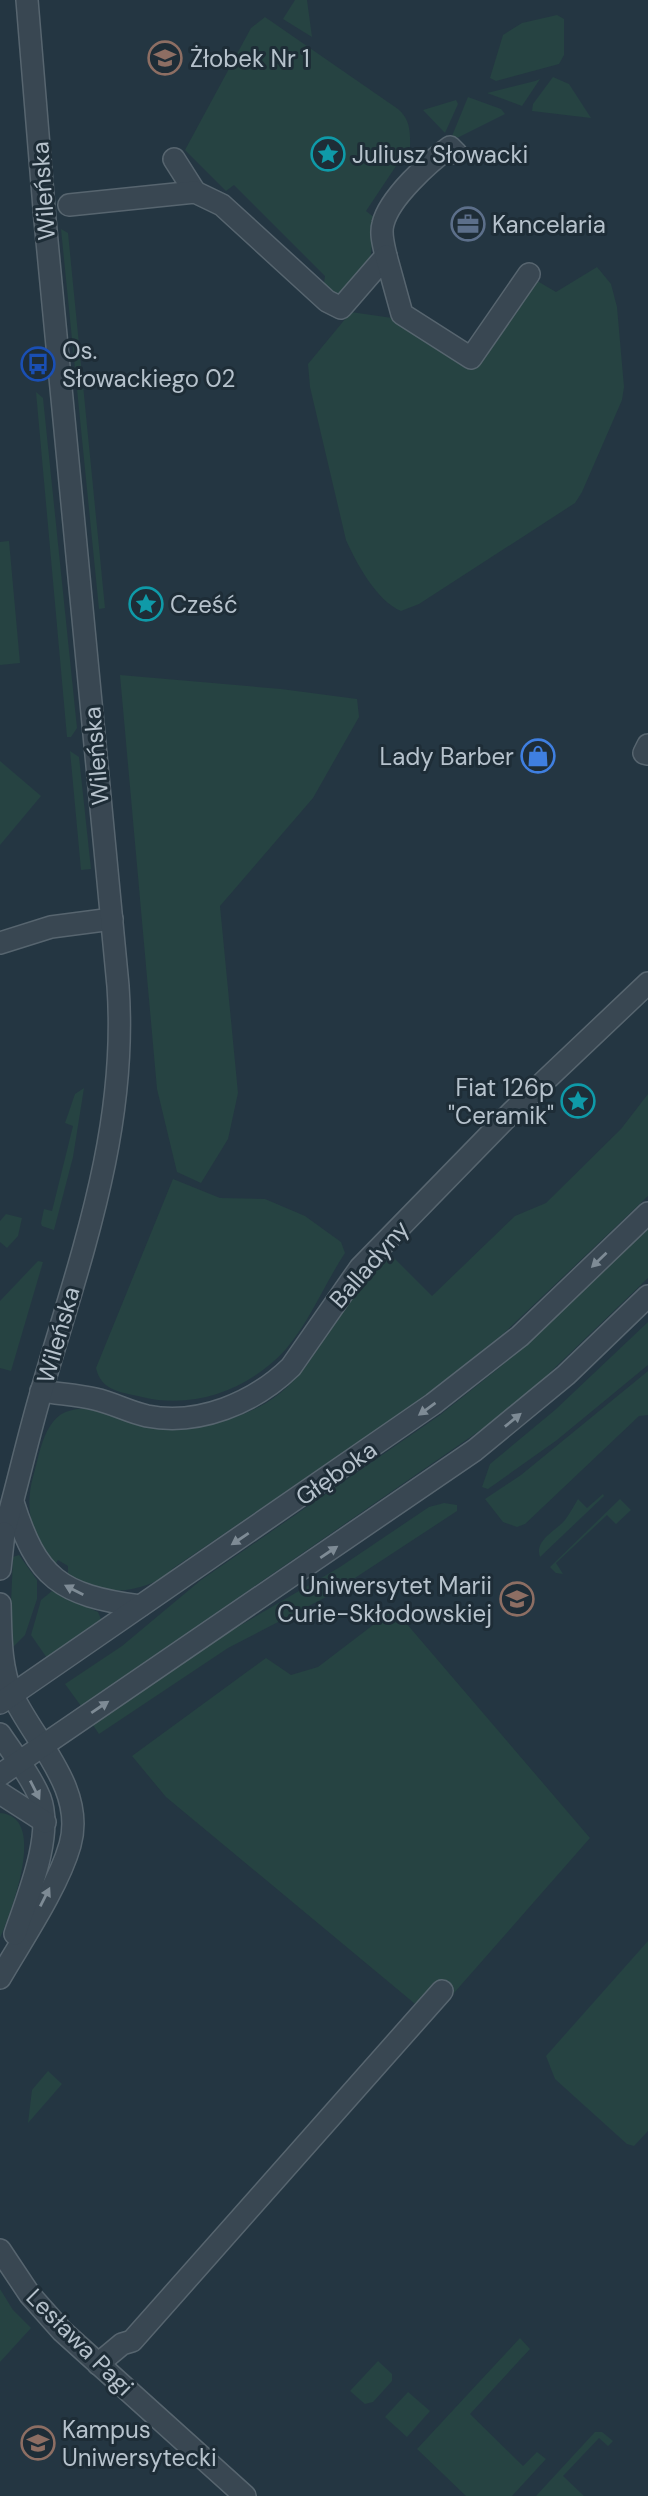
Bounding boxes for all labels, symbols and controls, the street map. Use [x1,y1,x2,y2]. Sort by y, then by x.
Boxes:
school or university icon: Żłobek Nr 1 [146,39,184,77]
place label: Żłobek Nr 1 [190,43,310,74]
place icon: Juliusz Słowacki [309,135,347,173]
place label: Juliusz Słowacki [352,139,528,170]
street label: Wileńska [24,141,62,241]
office icon: Kancelaria [449,205,487,243]
place label: Kancelaria [492,209,606,240]
place label: Os. Słowackiego 02 [62,335,235,394]
bus stop icon: Os. Słowackiego 02 [19,345,57,383]
place icon: Cześć [127,585,165,623]
place label: Cześć [170,589,238,620]
street label: Wileńska [76,705,116,807]
shop icon: Lady Barber [519,737,557,775]
place label: Lady Barber [380,741,514,772]
place label: Fiat 126p "Ceramik" [448,1072,554,1131]
place icon: Fiat 126p "Ceramik" [559,1082,597,1120]
street label: Balladyny [322,1214,416,1314]
one-way arrow [591,1252,608,1268]
street label: Wileńska [29,1283,87,1387]
one-way arrow [418,1402,436,1416]
one-way arrow [504,1412,522,1427]
street label: Głęboka [289,1434,383,1512]
one-way arrow [231,1532,250,1545]
one-way arrow [319,1546,339,1559]
place label: Uniwersytet Marii Curie-Skłodowskiej [277,1570,492,1629]
school or university icon: Uniwersytet Marii Curie-Skłodowskiej [498,1580,536,1618]
one-way arrow [64,1584,84,1595]
one-way arrow [91,1700,109,1714]
one-way arrow [29,1780,41,1800]
one-way arrow [39,1887,51,1907]
street label: Lesława Pagi [20,2282,140,2402]
place label: Kampus Uniwersytecki [62,2414,217,2473]
school or university icon: Kampus Uniwersytecki [19,2424,57,2462]

